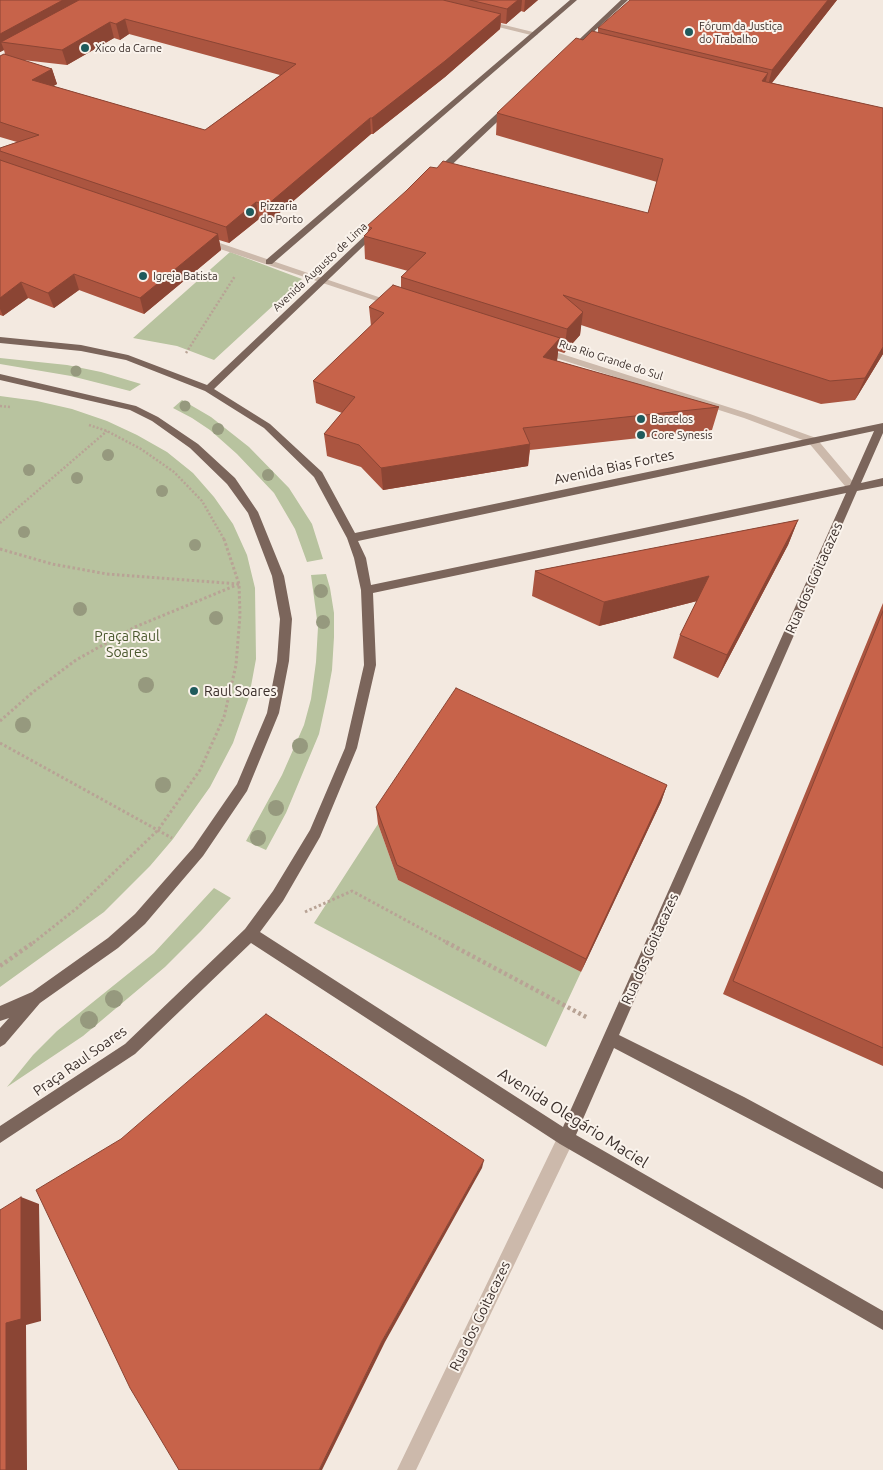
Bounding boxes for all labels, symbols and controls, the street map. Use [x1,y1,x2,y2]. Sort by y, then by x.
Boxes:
place label: Fórum da Justiça do Trabalho [699,19,782,45]
marker: Fórum da Justiça do Trabalho [683,26,695,38]
place label: Xico da Carne [95,41,162,55]
marker: Xico da Carne [79,42,91,54]
place label: Pizzaria do Porto [260,199,303,225]
marker: Pizzaria do Porto [244,206,256,218]
street label: Avenida Augusto de Lima [270,220,370,314]
place label: Igreja Batista [153,269,218,283]
marker: Igreja Batista [137,270,149,282]
street label: Rua Rio Grande do Sul [557,337,665,383]
place label: Barcelos [651,412,693,426]
marker: Barcelos [635,413,647,425]
place label: Core Synesis [651,428,712,442]
marker: Core Synesis [635,429,647,441]
street label: Avenida Bias Fortes [552,446,676,488]
street label: Rua dos Goitacazes [782,520,846,636]
park label: Praça Raul Soares [94,628,160,660]
place label: Raul Soares [204,683,277,699]
marker: Raul Soares [188,685,200,697]
street label: Rua dos Goitacazes [618,891,682,1007]
street label: Praça Raul Soares [30,1022,130,1100]
street label: Avenida Olegário Maciel [494,1064,652,1172]
street label: Rua dos Goitacazes [446,1258,514,1374]

